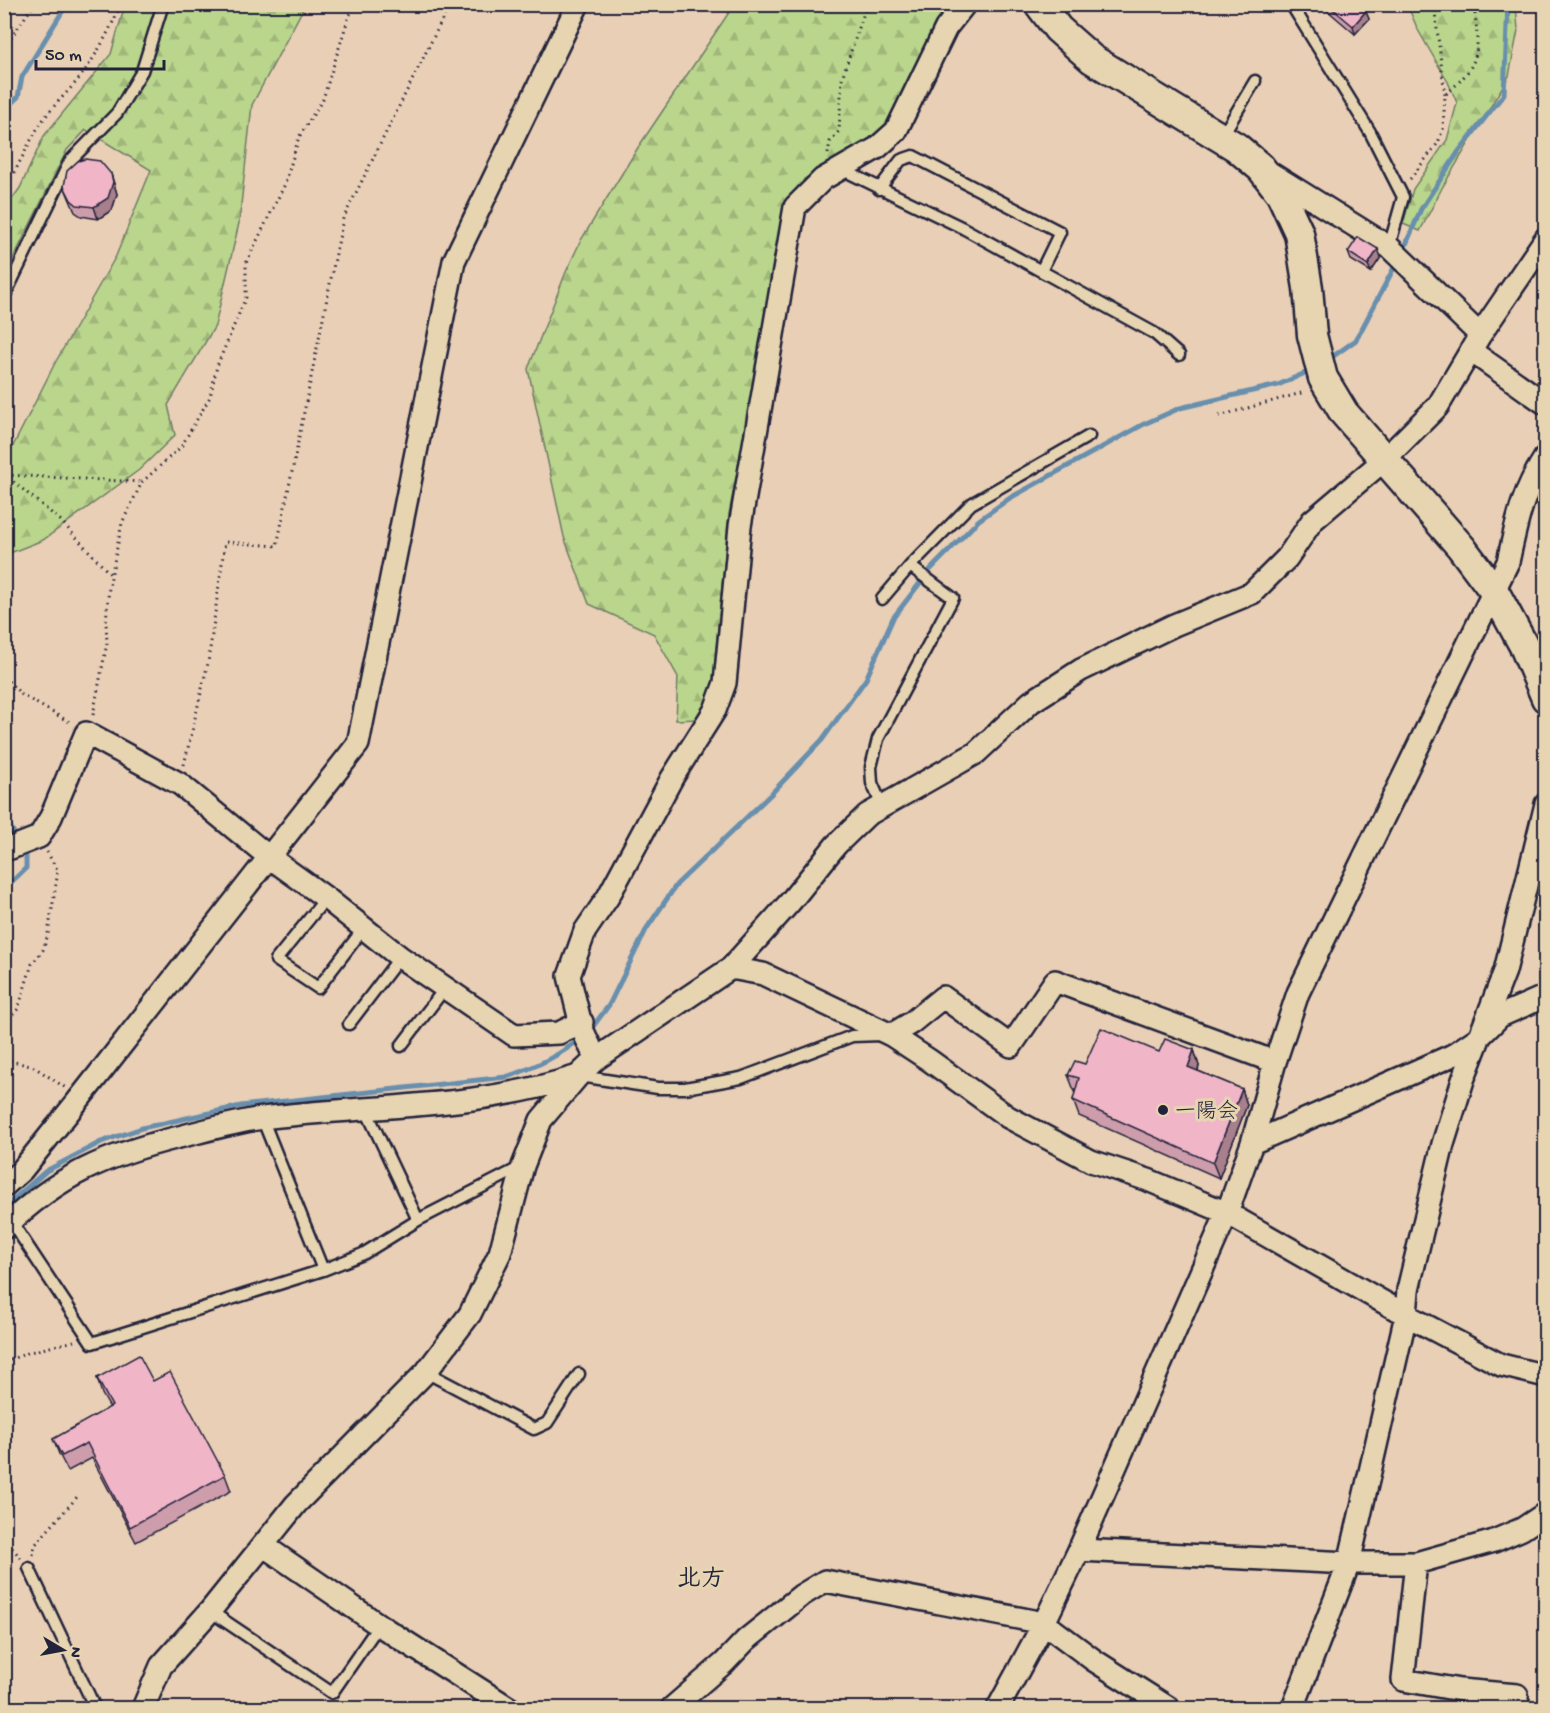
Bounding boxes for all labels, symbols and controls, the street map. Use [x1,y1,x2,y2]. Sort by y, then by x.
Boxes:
scale bar [36,33,164,71]
text: 50 m [45,46,82,67]
place label: 一陽会 [1175,1099,1238,1126]
marker: 一陽会 [1156,1103,1170,1117]
district label: 北方 [677,1566,725,1595]
north arrow [33,1620,93,1680]
text: N [64,1645,85,1659]

